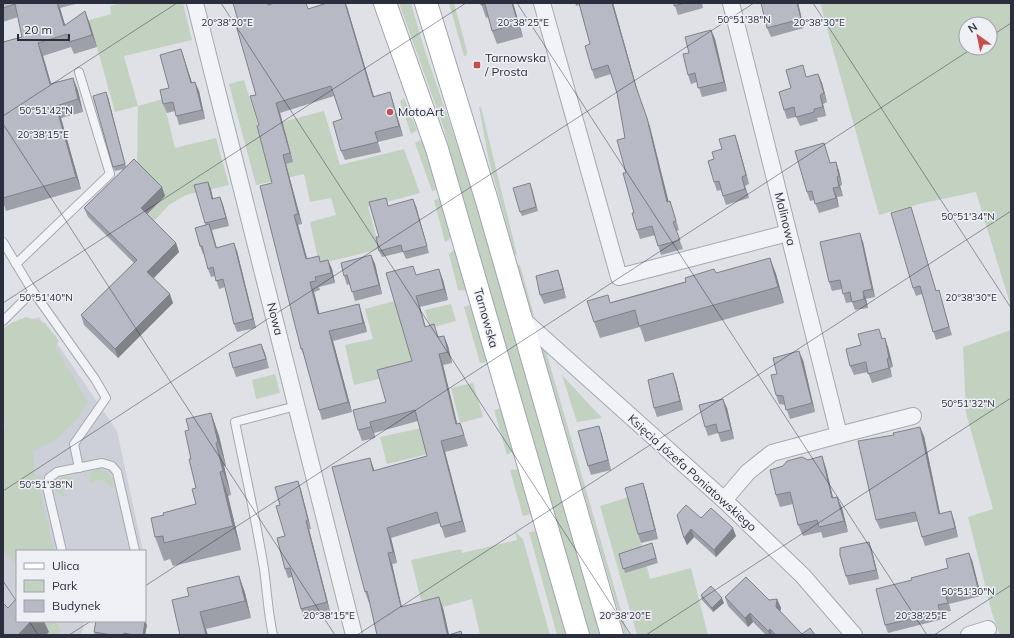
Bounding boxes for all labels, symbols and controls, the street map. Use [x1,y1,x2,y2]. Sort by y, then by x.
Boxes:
text: 50°51'38"N [717,13,771,26]
scale bar [18,16,69,42]
text: 20°38'20"E [201,16,253,29]
text: 20°38'25"E [497,16,549,29]
text: 20°38'30"E [793,16,845,29]
north arrow [958,16,998,56]
text: N [965,19,980,36]
text: 20 m [24,22,52,37]
place label: Tarnowska / Prosta [484,50,546,79]
marker: Tarnowska / Prosta [472,60,482,70]
text: 50°51'42"N [19,104,73,117]
place label: MotoArt [398,104,444,119]
marker: MotoArt [385,107,395,117]
text: 20°38'15"E [17,128,69,141]
street label: Malinowa [772,191,799,247]
text: 50°51'34"N [941,210,995,223]
street label: Tarnowska [471,286,502,349]
text: 50°51'40"N [19,291,73,304]
text: 20°38'30"E [945,291,997,304]
street label: Nowa [264,301,287,337]
text: 50°51'32"N [941,397,995,410]
street label: Księcia Józefa Poniatowskiego [625,411,760,534]
text: 50°51'38"N [19,478,73,491]
legend [16,550,146,622]
text: Ulica [52,558,80,573]
text: Park [52,578,78,593]
text: 50°51'30"N [941,585,995,598]
text: Budynek [52,598,101,613]
text: 20°38'15"E [303,609,355,622]
text: 20°38'20"E [599,609,651,622]
text: 20°38'25"E [895,609,947,622]

